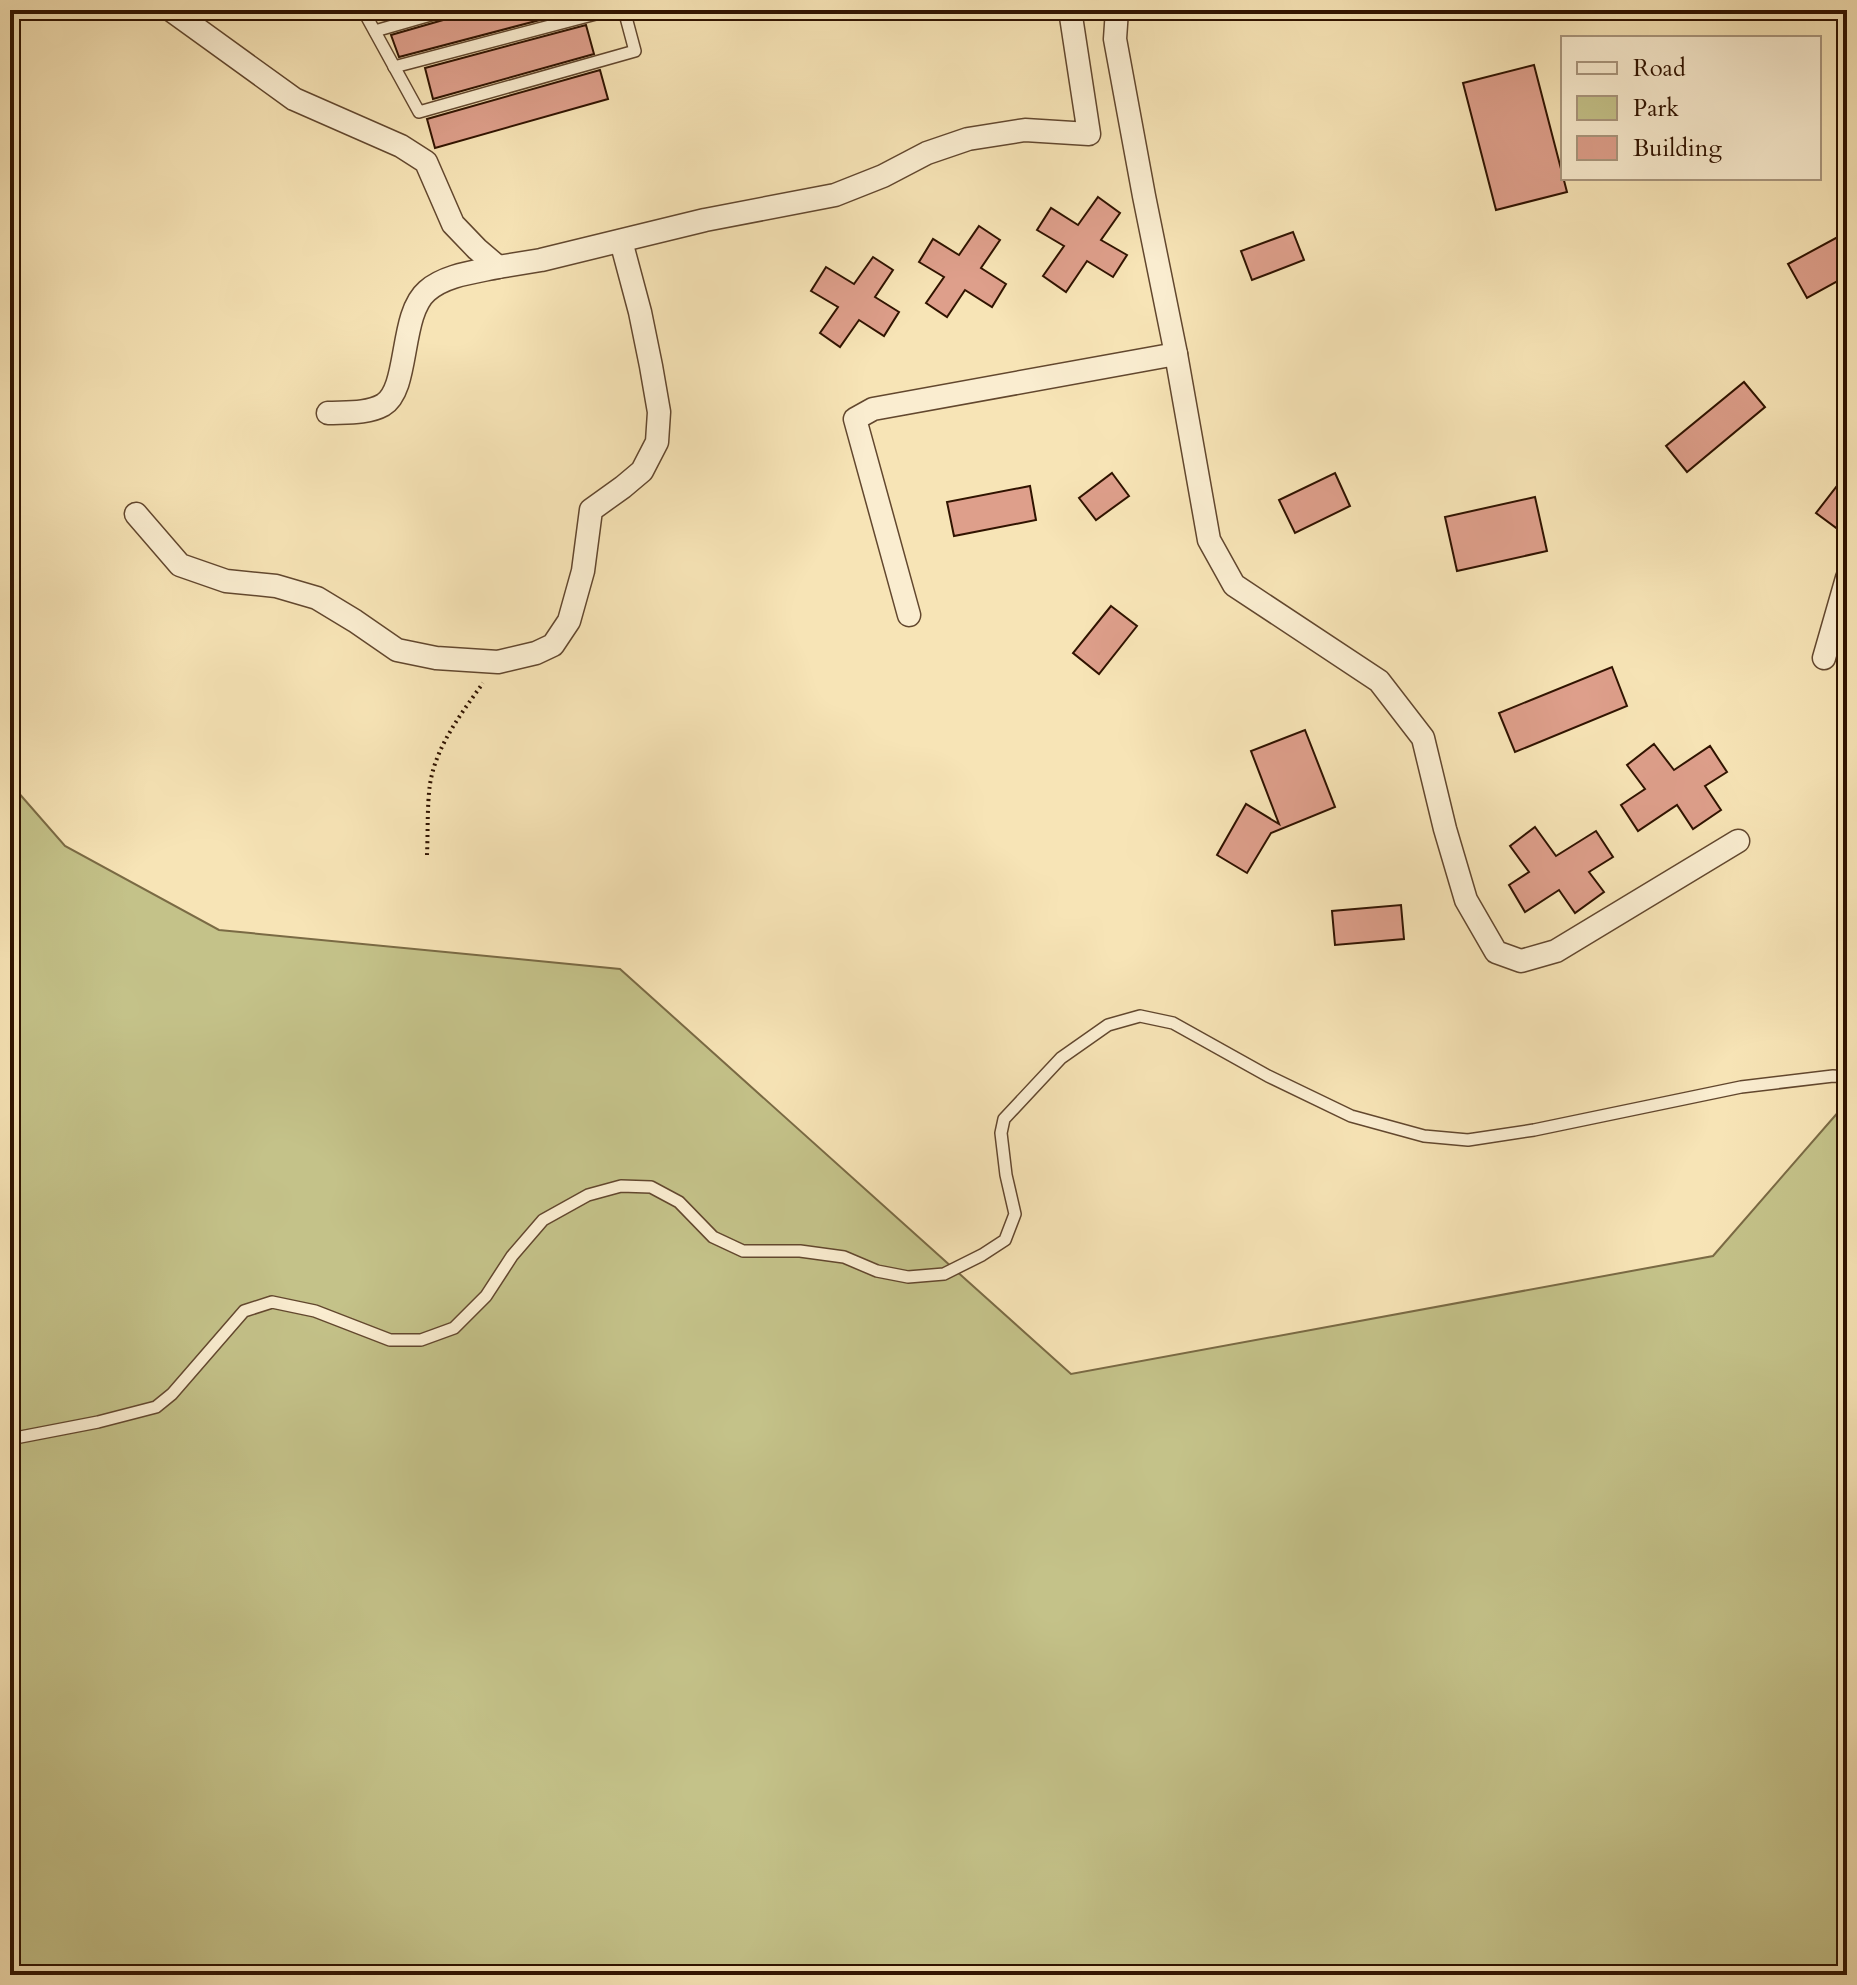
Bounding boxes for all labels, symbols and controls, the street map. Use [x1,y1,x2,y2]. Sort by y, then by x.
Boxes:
legend [1561,36,1821,180]
text: Road [1633,52,1686,85]
text: Park [1633,92,1679,125]
text: Building [1633,132,1723,165]

